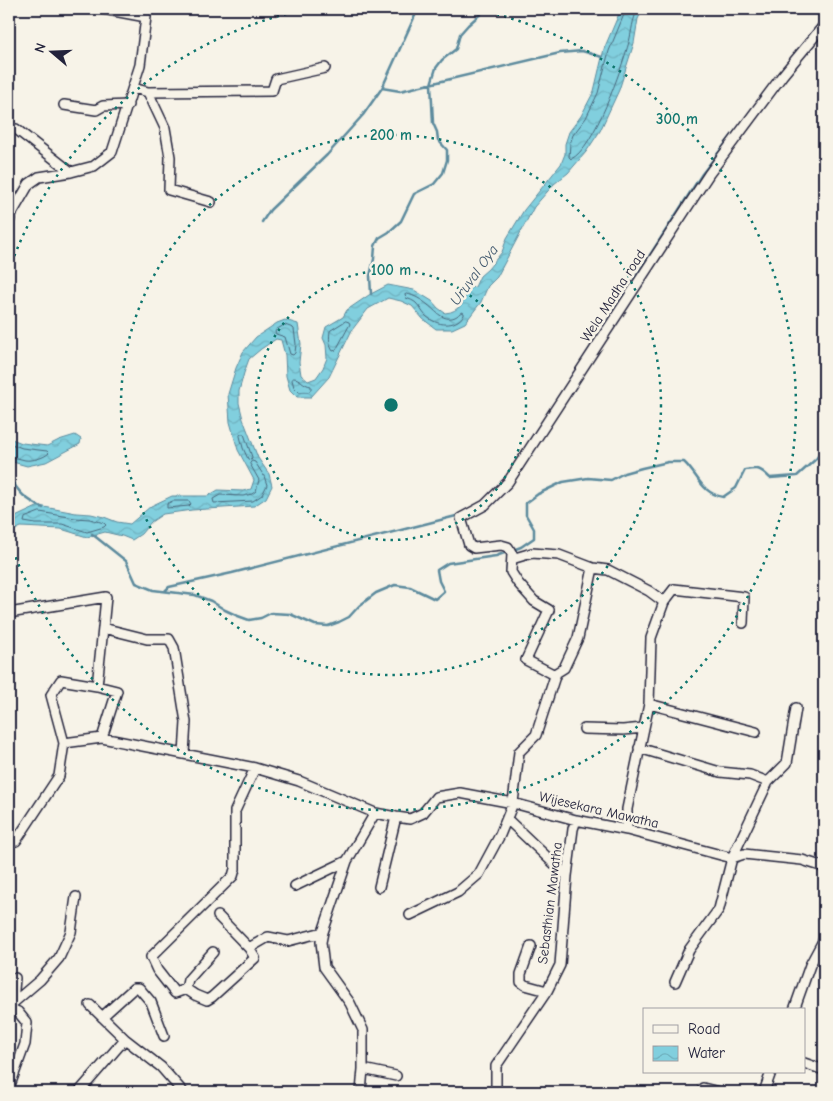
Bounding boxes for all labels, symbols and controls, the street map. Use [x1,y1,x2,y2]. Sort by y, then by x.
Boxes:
north arrow [28,28,78,78]
text: N [31,41,50,55]
text: 300 m [656,110,698,128]
text: 200 m [370,126,412,144]
water label: Uruval Oya [446,241,502,309]
street label: Wela Madha road [577,247,649,345]
text: 100 m [371,261,411,279]
centre of rings [382,396,400,414]
street label: Wijesekara Mawatha [537,788,661,832]
street label: Sebasthian Mawatha [534,841,566,965]
legend [643,1008,806,1074]
text: Road [688,1020,720,1038]
text: Water [688,1044,725,1062]

